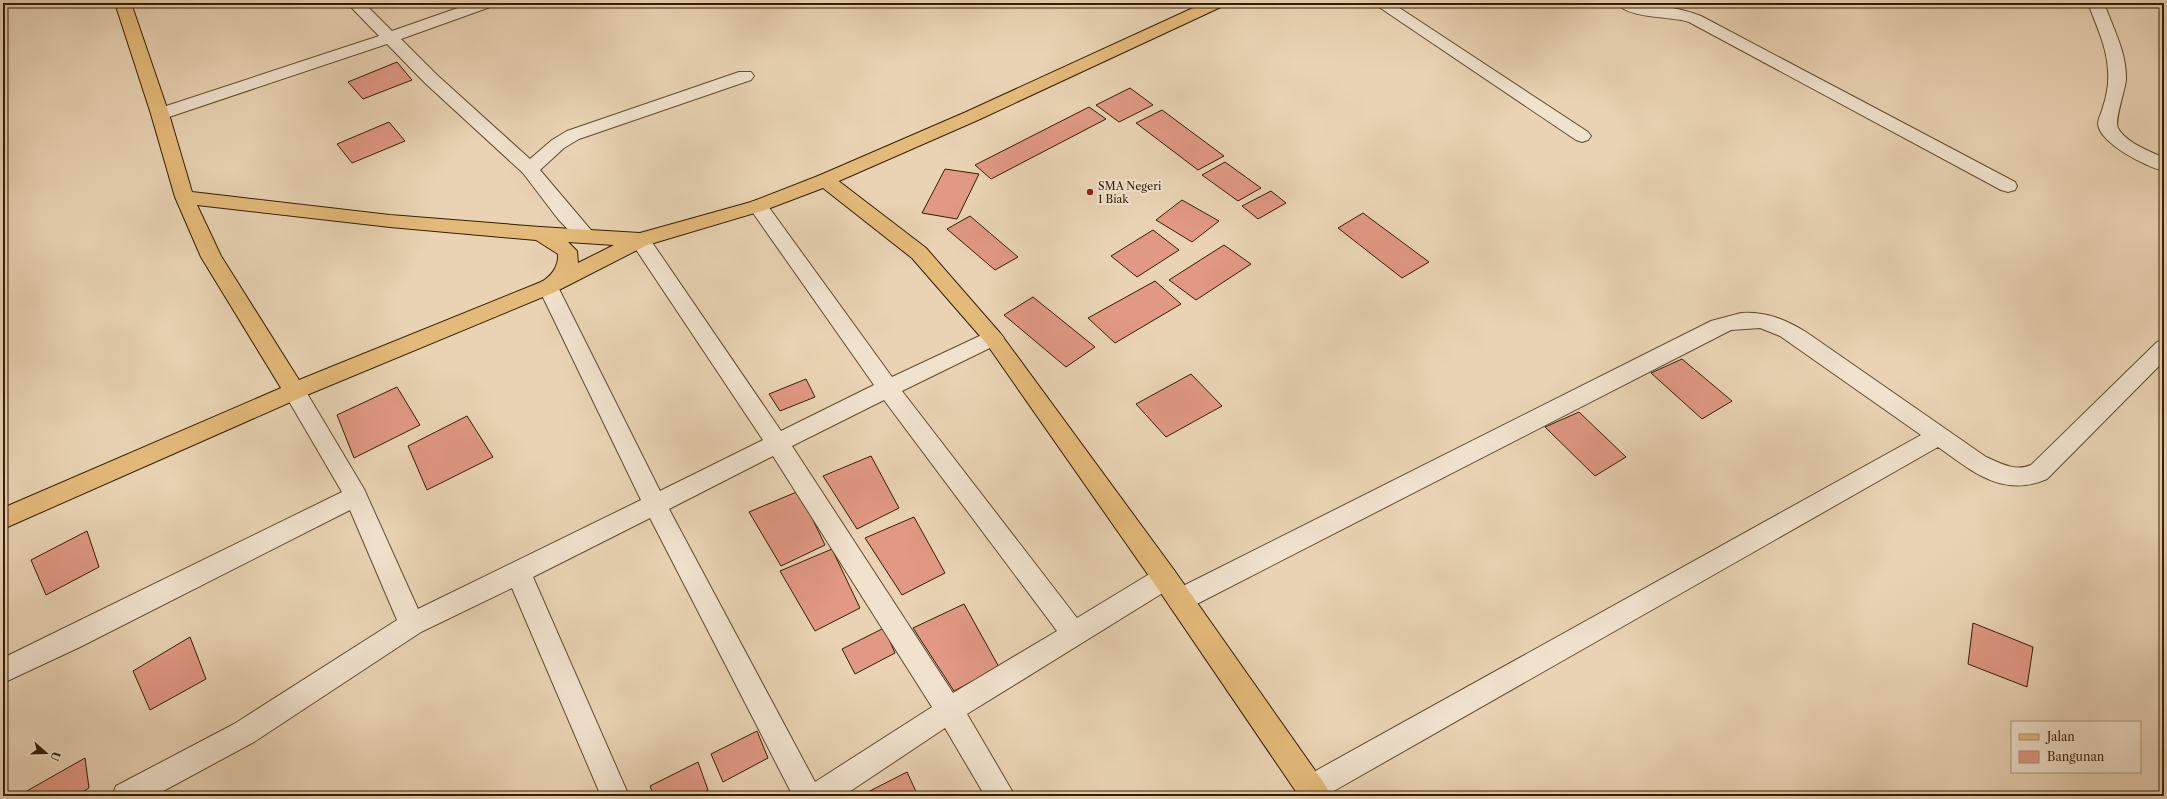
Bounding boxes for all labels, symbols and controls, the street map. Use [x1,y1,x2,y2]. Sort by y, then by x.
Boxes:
place label: SMA Negeri 1 Biak [1098,179,1162,206]
marker: SMA Negeri 1 Biak [1085,187,1095,197]
legend [2011,721,2141,773]
text: Jalan [2045,729,2075,744]
north arrow [26,733,66,773]
text: Bangunan [2047,749,2105,764]
text: U [47,750,64,763]

